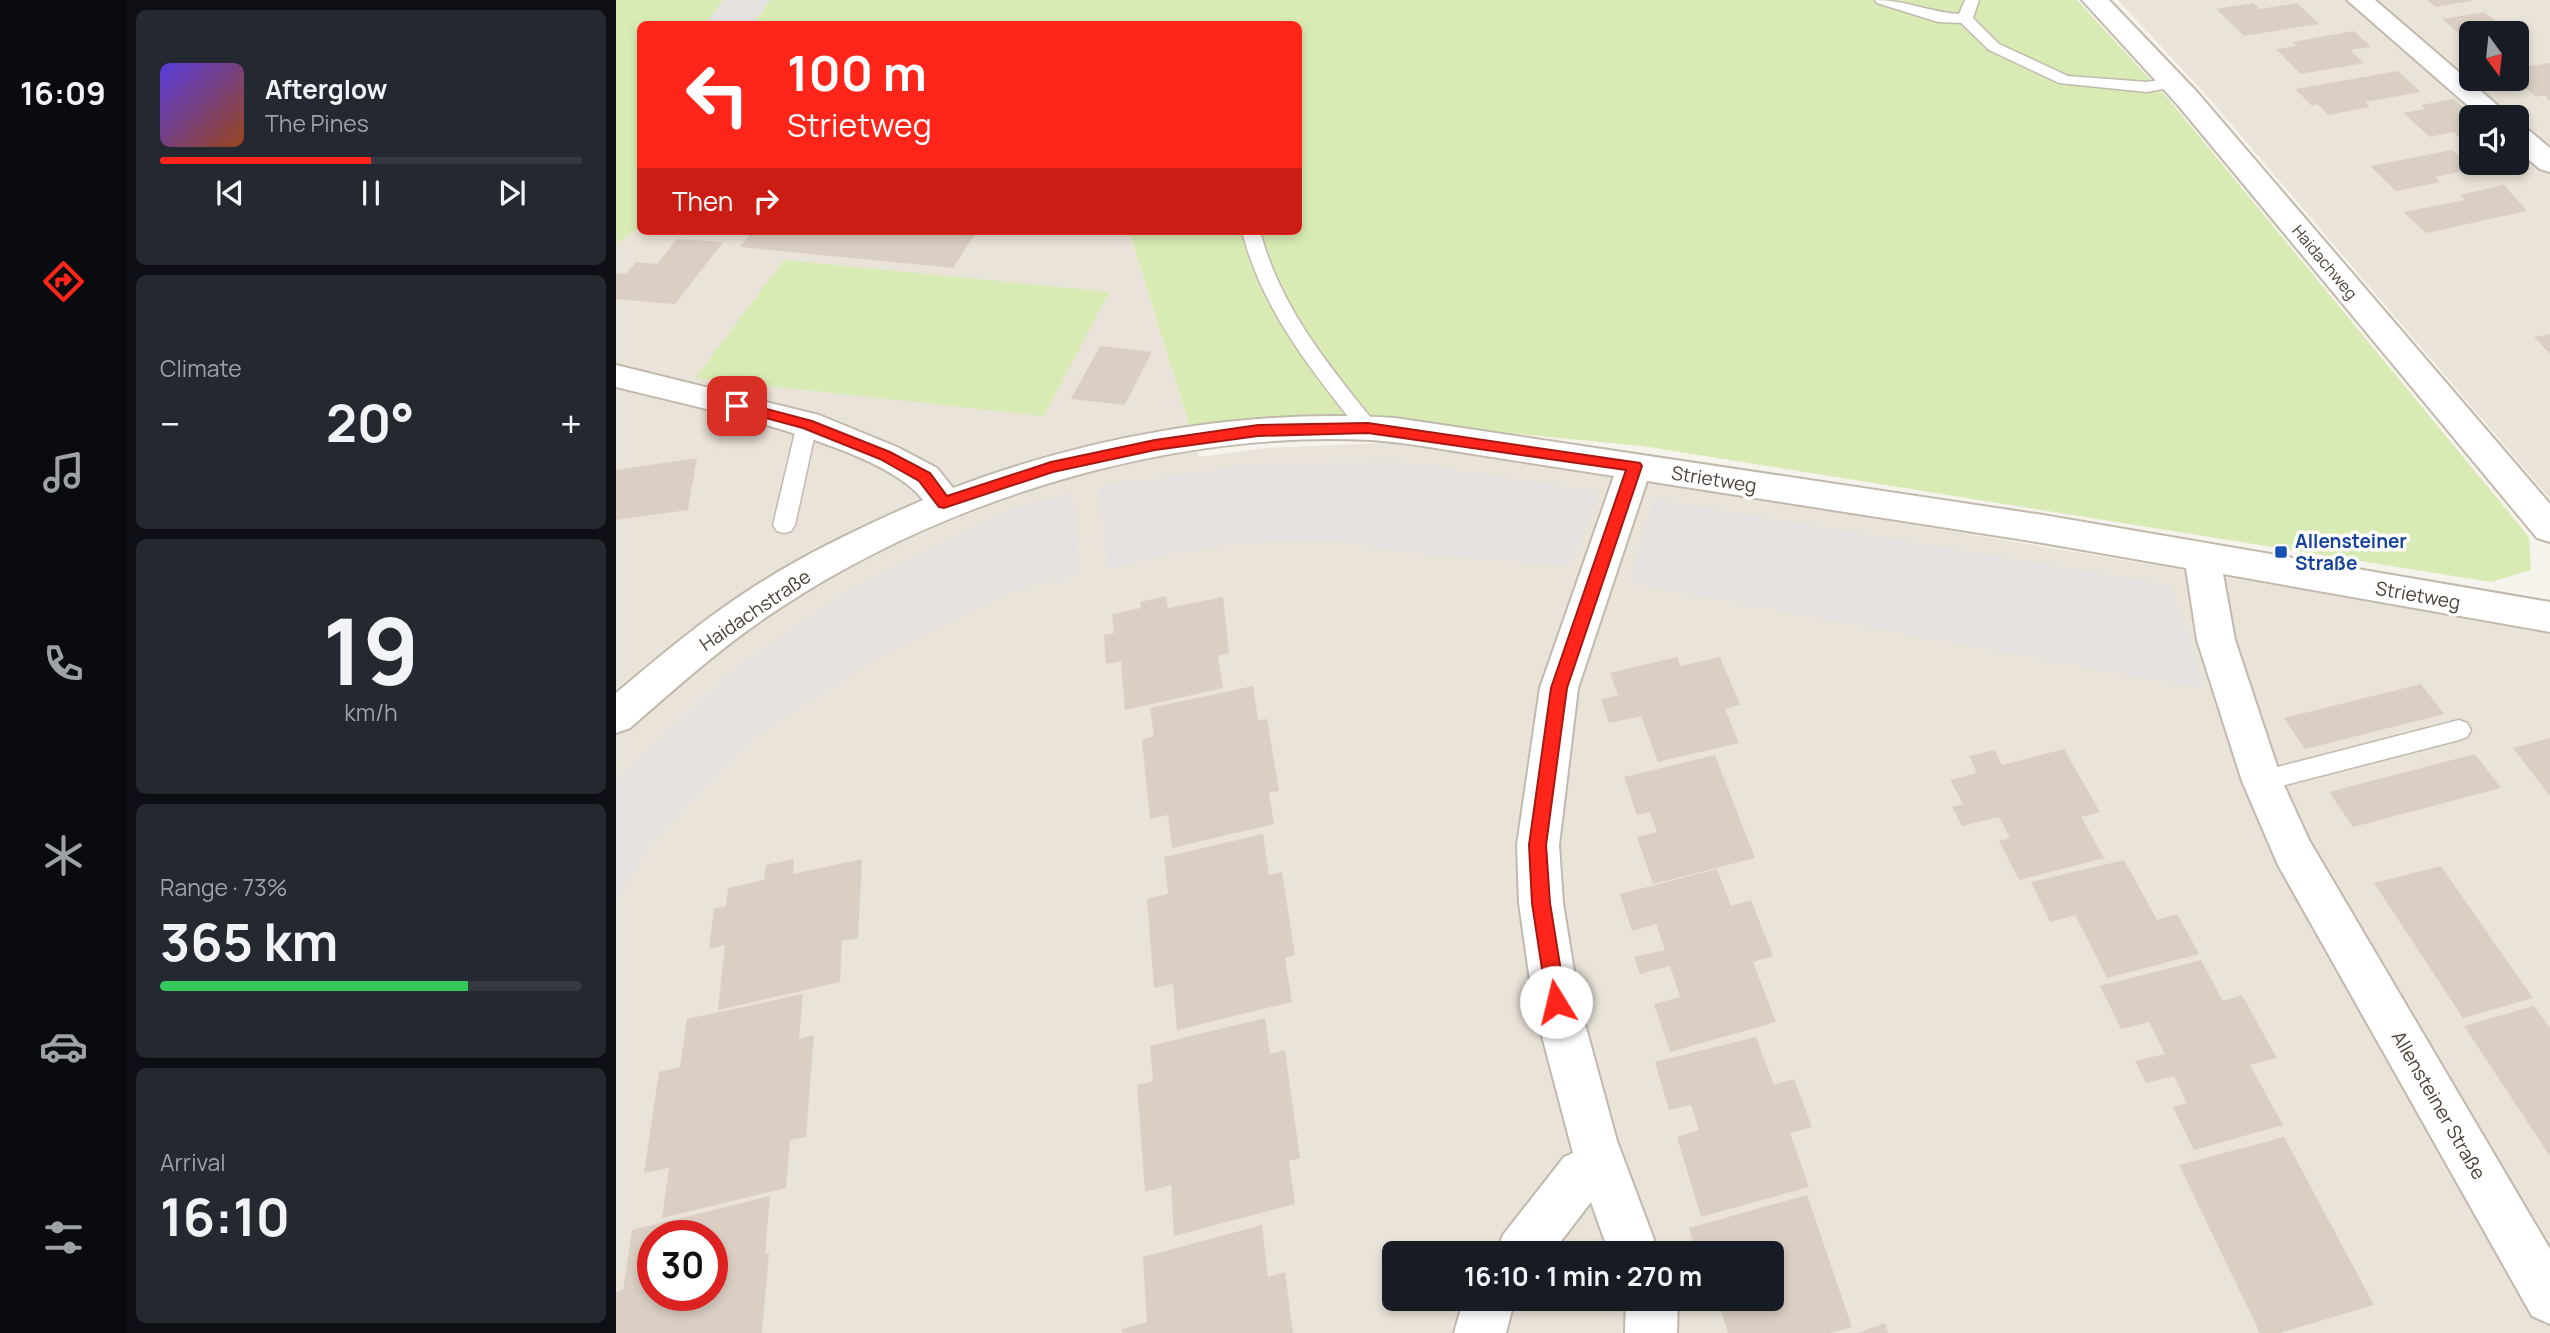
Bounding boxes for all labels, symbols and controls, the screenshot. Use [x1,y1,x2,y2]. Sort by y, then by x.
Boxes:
north arrow [2459,21,2529,91]
map controls [2459,21,2529,175]
text: 100 m [787,39,927,106]
icon: left [672,49,763,140]
text: 16:09 [20,71,106,115]
text: Afterglow [265,71,387,107]
text: Strietweg [787,103,932,147]
button: sound [2459,105,2529,175]
text: The Pines [265,107,369,139]
icon: previous [211,174,249,212]
icon: pause [352,174,390,212]
icon: next [493,174,531,212]
icon: right [747,182,785,220]
text: Then [672,183,733,219]
street label: Haidachweg [2287,220,2363,304]
icon: directions [39,257,88,306]
text: Climate [160,352,242,384]
pin [707,376,767,436]
text: 20° [326,387,415,458]
icon: arrive [718,387,756,425]
text: − [160,397,181,449]
text: + [560,397,582,449]
icon: music [39,448,88,497]
street label: Strietweg [1670,459,1758,499]
place label: Allensteiner Straße [2295,528,2407,576]
marker: Allensteiner Straße [2273,544,2289,560]
street label: Haidachstraße [694,563,816,657]
street label: Strietweg [2373,575,2463,615]
text: 19 [323,588,419,712]
icon: phone [39,639,88,688]
text: km/h [344,696,398,728]
icon: climate [39,831,88,880]
text: Range · 73% [160,871,287,903]
text: 365 km [160,906,338,977]
position arrow [1519,965,1593,1039]
icon: car [39,1022,88,1071]
street label: Allensteiner Straße [2386,1026,2492,1184]
text: Arrival [160,1146,226,1178]
text: 16:10 [160,1181,290,1252]
icon: filters [39,1213,88,1262]
speed limit sign: 30 [637,1220,728,1311]
text: 16:10 · 1 min · 270 m [1464,1258,1702,1294]

